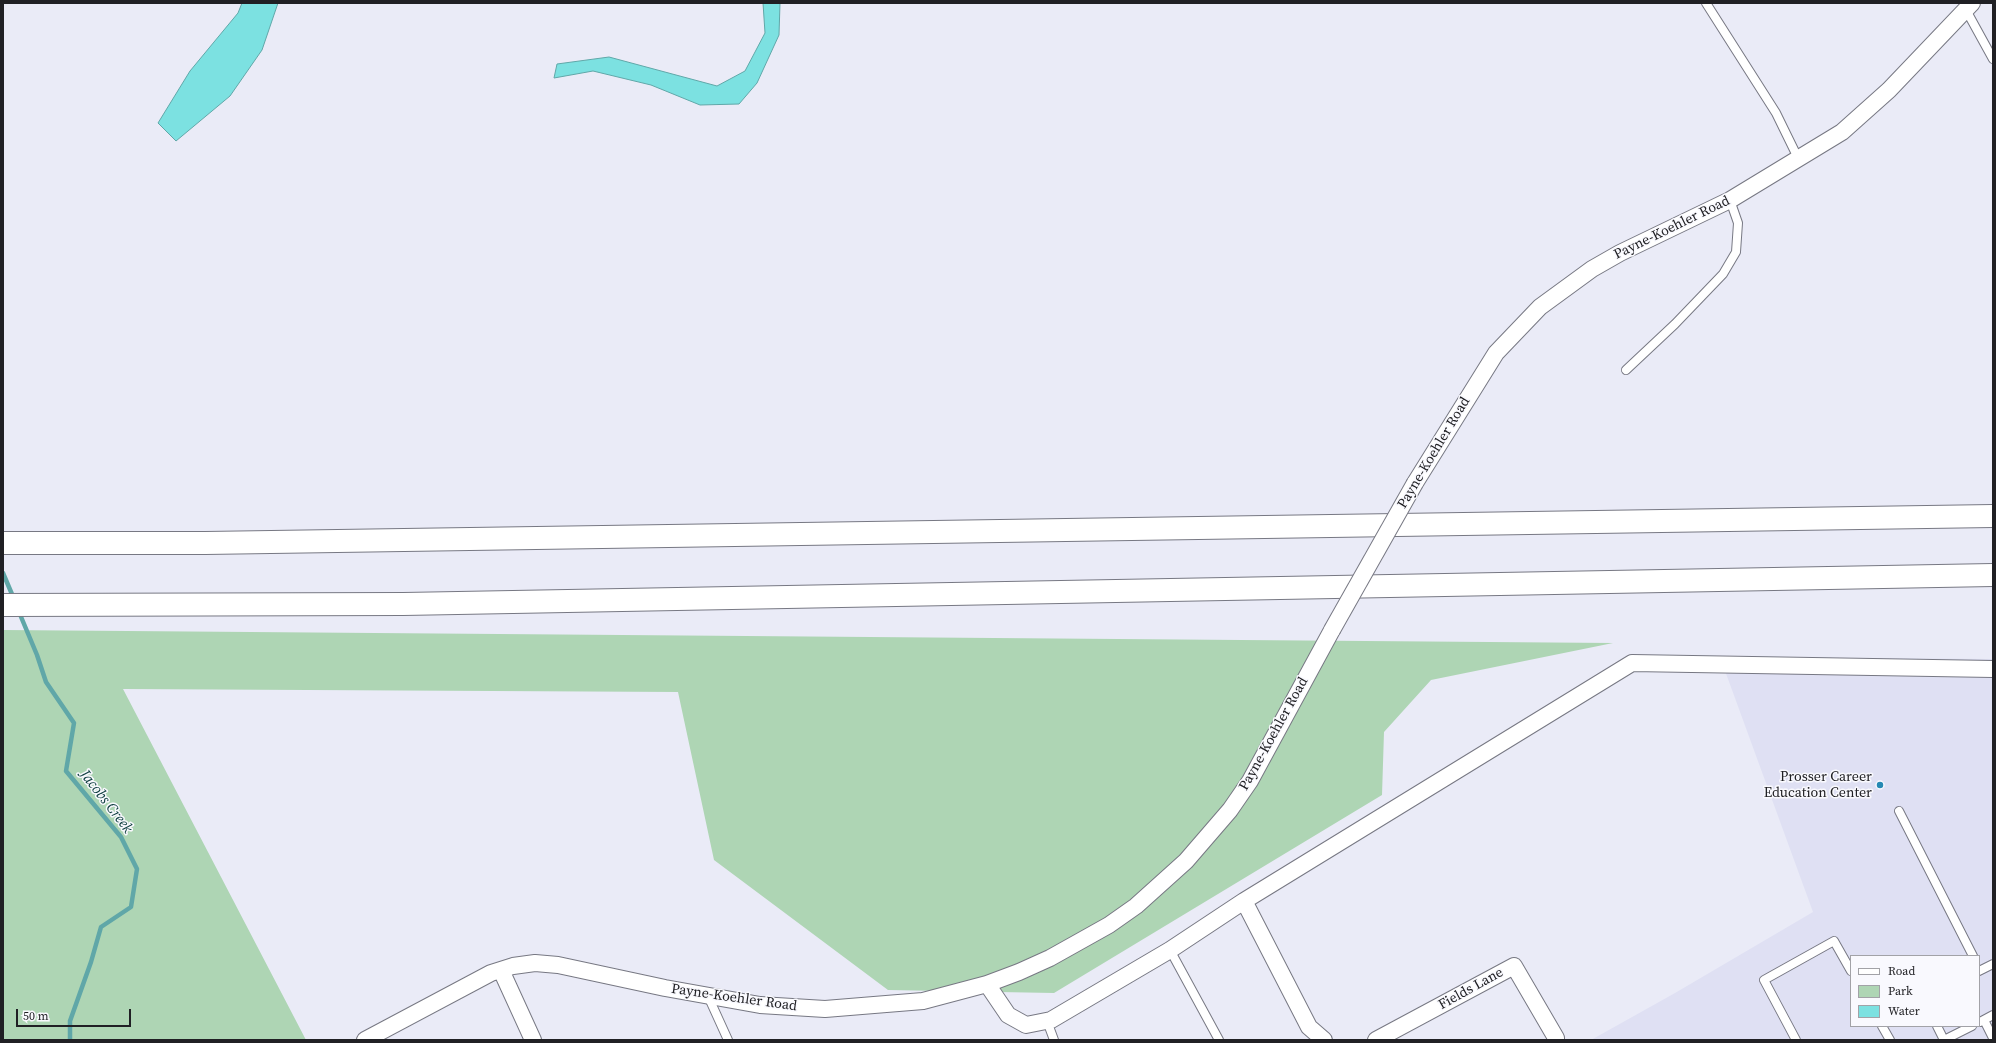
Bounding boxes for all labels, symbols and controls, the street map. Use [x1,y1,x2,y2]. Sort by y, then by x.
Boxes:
street label: Payne-Koehler Road [1611,193,1733,263]
street label: Payne-Koehler Road [1394,394,1474,512]
street label: Payne-Koehler Road [1236,674,1312,794]
water label: Jacobs Creek [76,767,136,837]
place label: Prosser Career Education Center [1764,769,1872,802]
marker: Prosser Career Education Center [1875,780,1885,790]
legend [1850,955,1980,1027]
text: Road [1888,963,1915,979]
street label: Fields Lane [1436,964,1506,1014]
street label: Payne-Koehler Road [670,981,798,1015]
text: Park [1888,983,1913,999]
scale bar [18,1001,133,1027]
text: Water [1888,1003,1920,1019]
text: 50 m [23,1008,49,1024]

